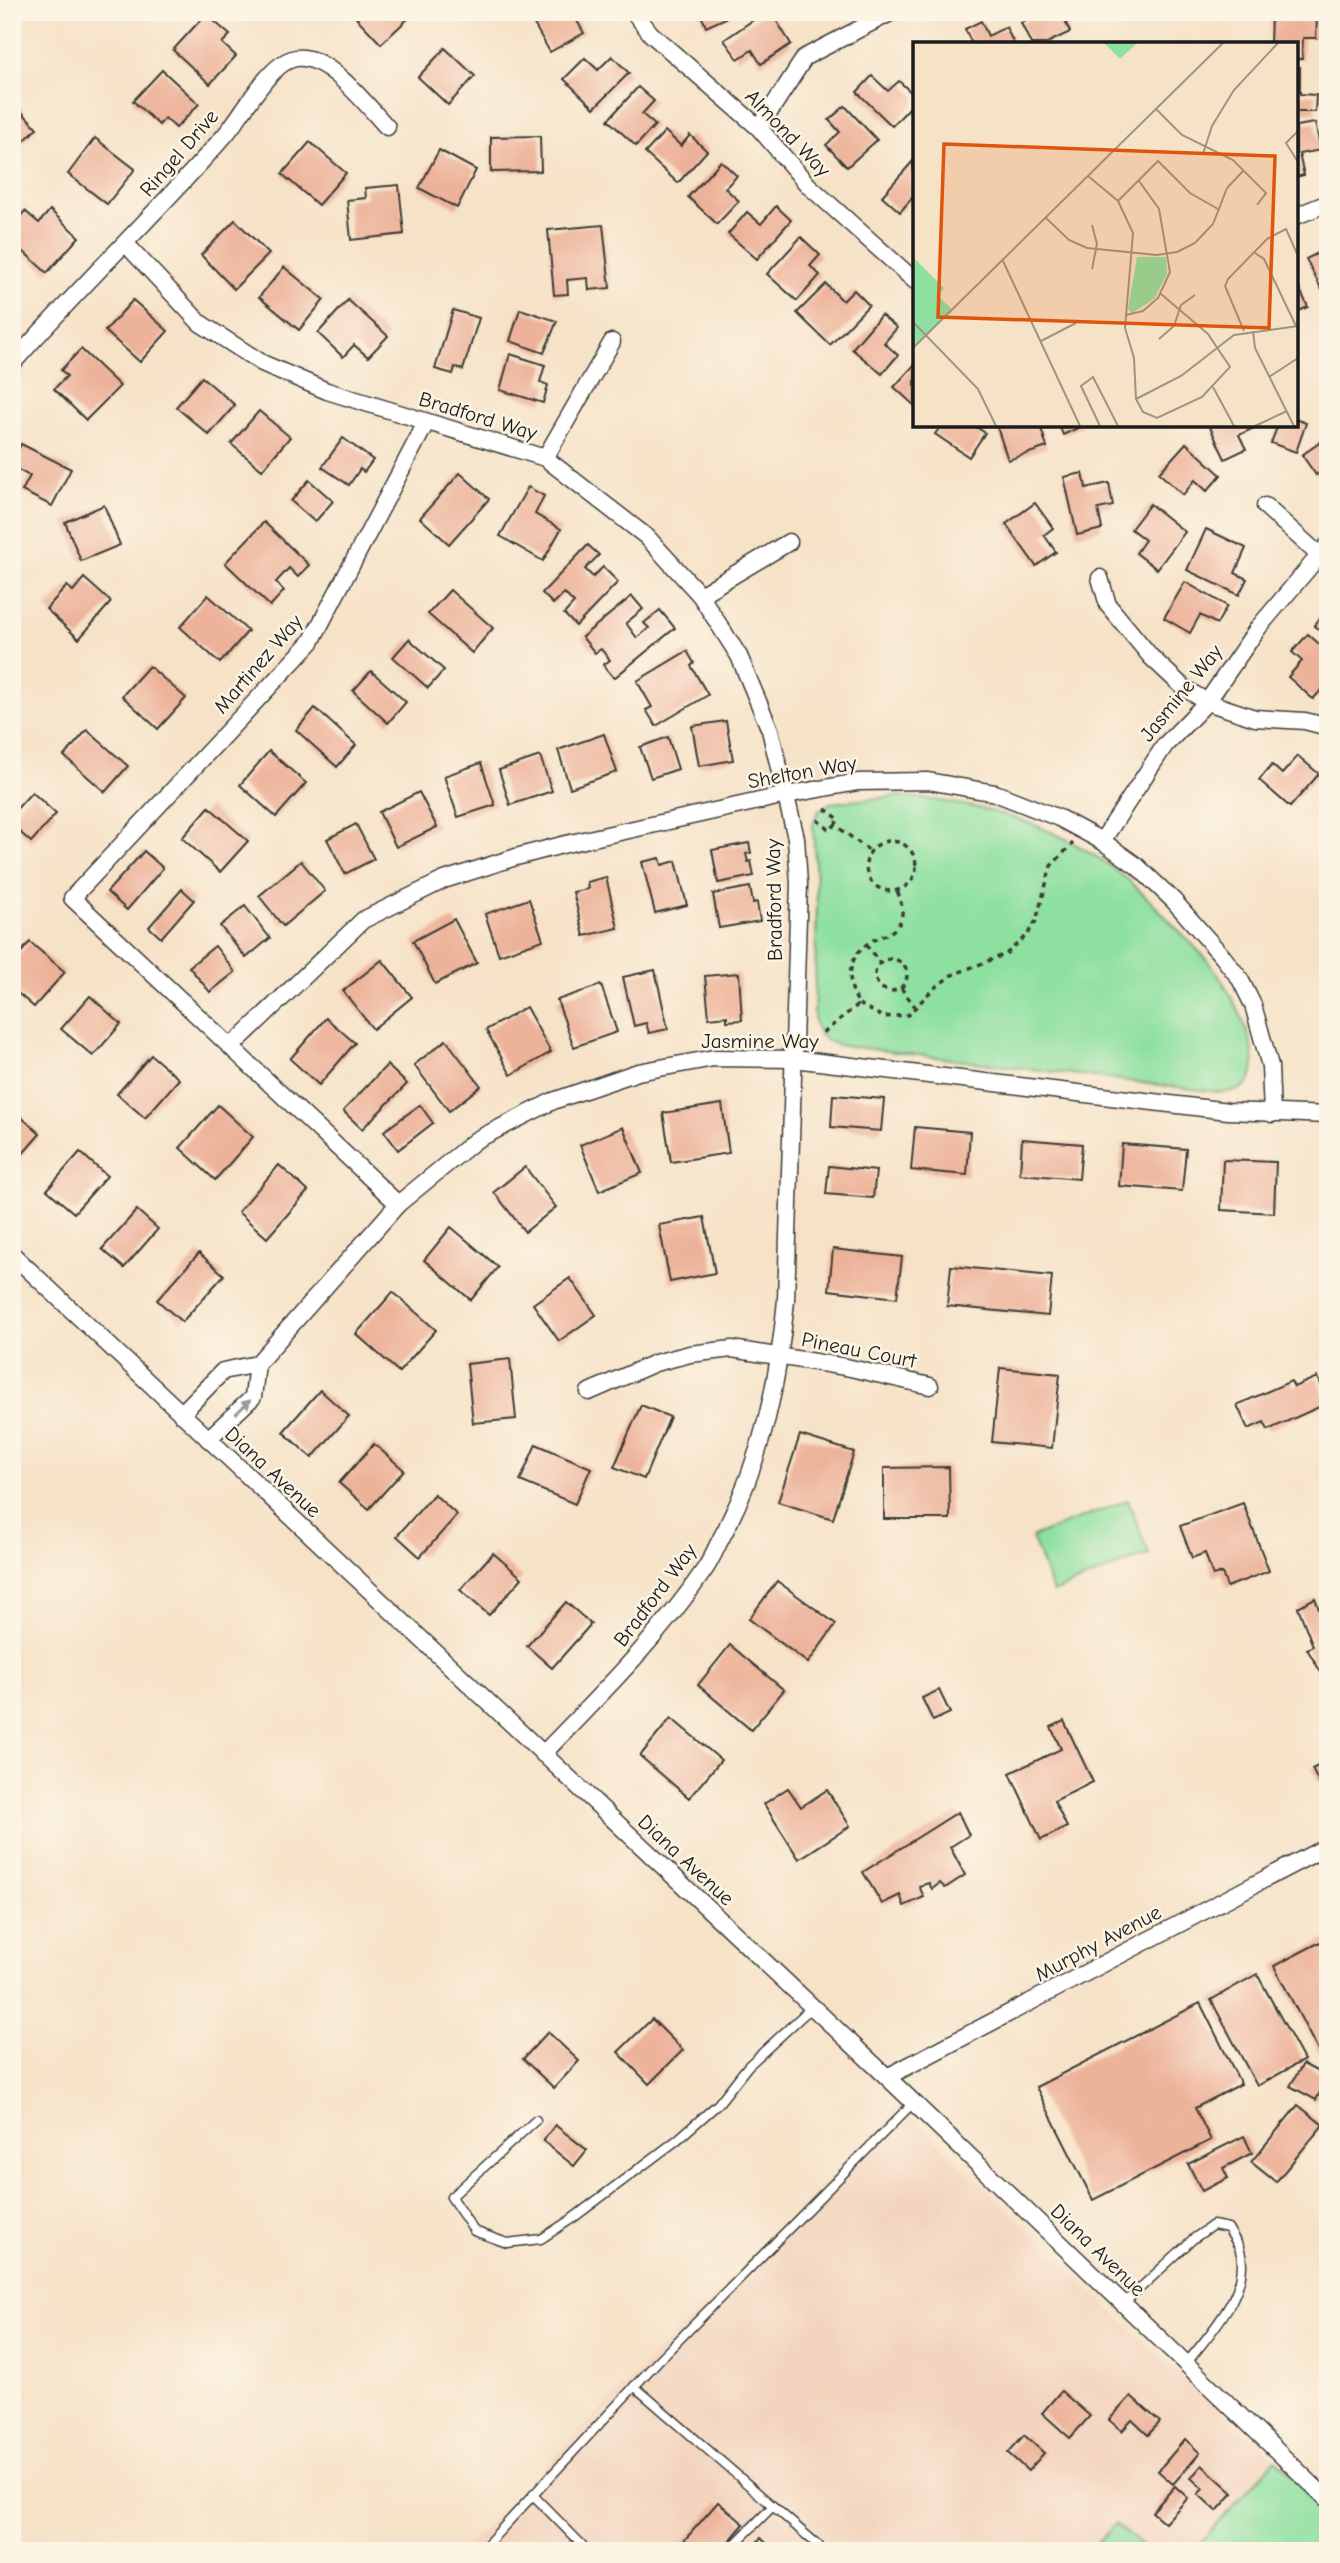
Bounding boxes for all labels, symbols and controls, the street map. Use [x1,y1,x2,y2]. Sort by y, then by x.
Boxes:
inset map [913,42,1298,427]
street label: Almond Way [740,84,836,182]
street label: Ringel Drive [135,105,223,201]
street label: Bradford Way [416,387,541,446]
street label: Martinez Way [209,609,308,718]
street label: Jasmine Way [1135,639,1228,746]
street label: Shelton Way [746,751,859,793]
street label: Bradford Way [761,838,787,961]
street label: Jasmine Way [701,1029,819,1053]
street label: Pineau Court [800,1327,919,1373]
one-way arrow [234,1399,251,1415]
street label: Diana Avenue [220,1422,326,1522]
street label: Bradford Way [609,1538,702,1651]
street label: Diana Avenue [633,1810,739,1910]
street label: Murphy Avenue [1031,1900,1165,1986]
street label: Diana Avenue [1046,2199,1150,2301]

